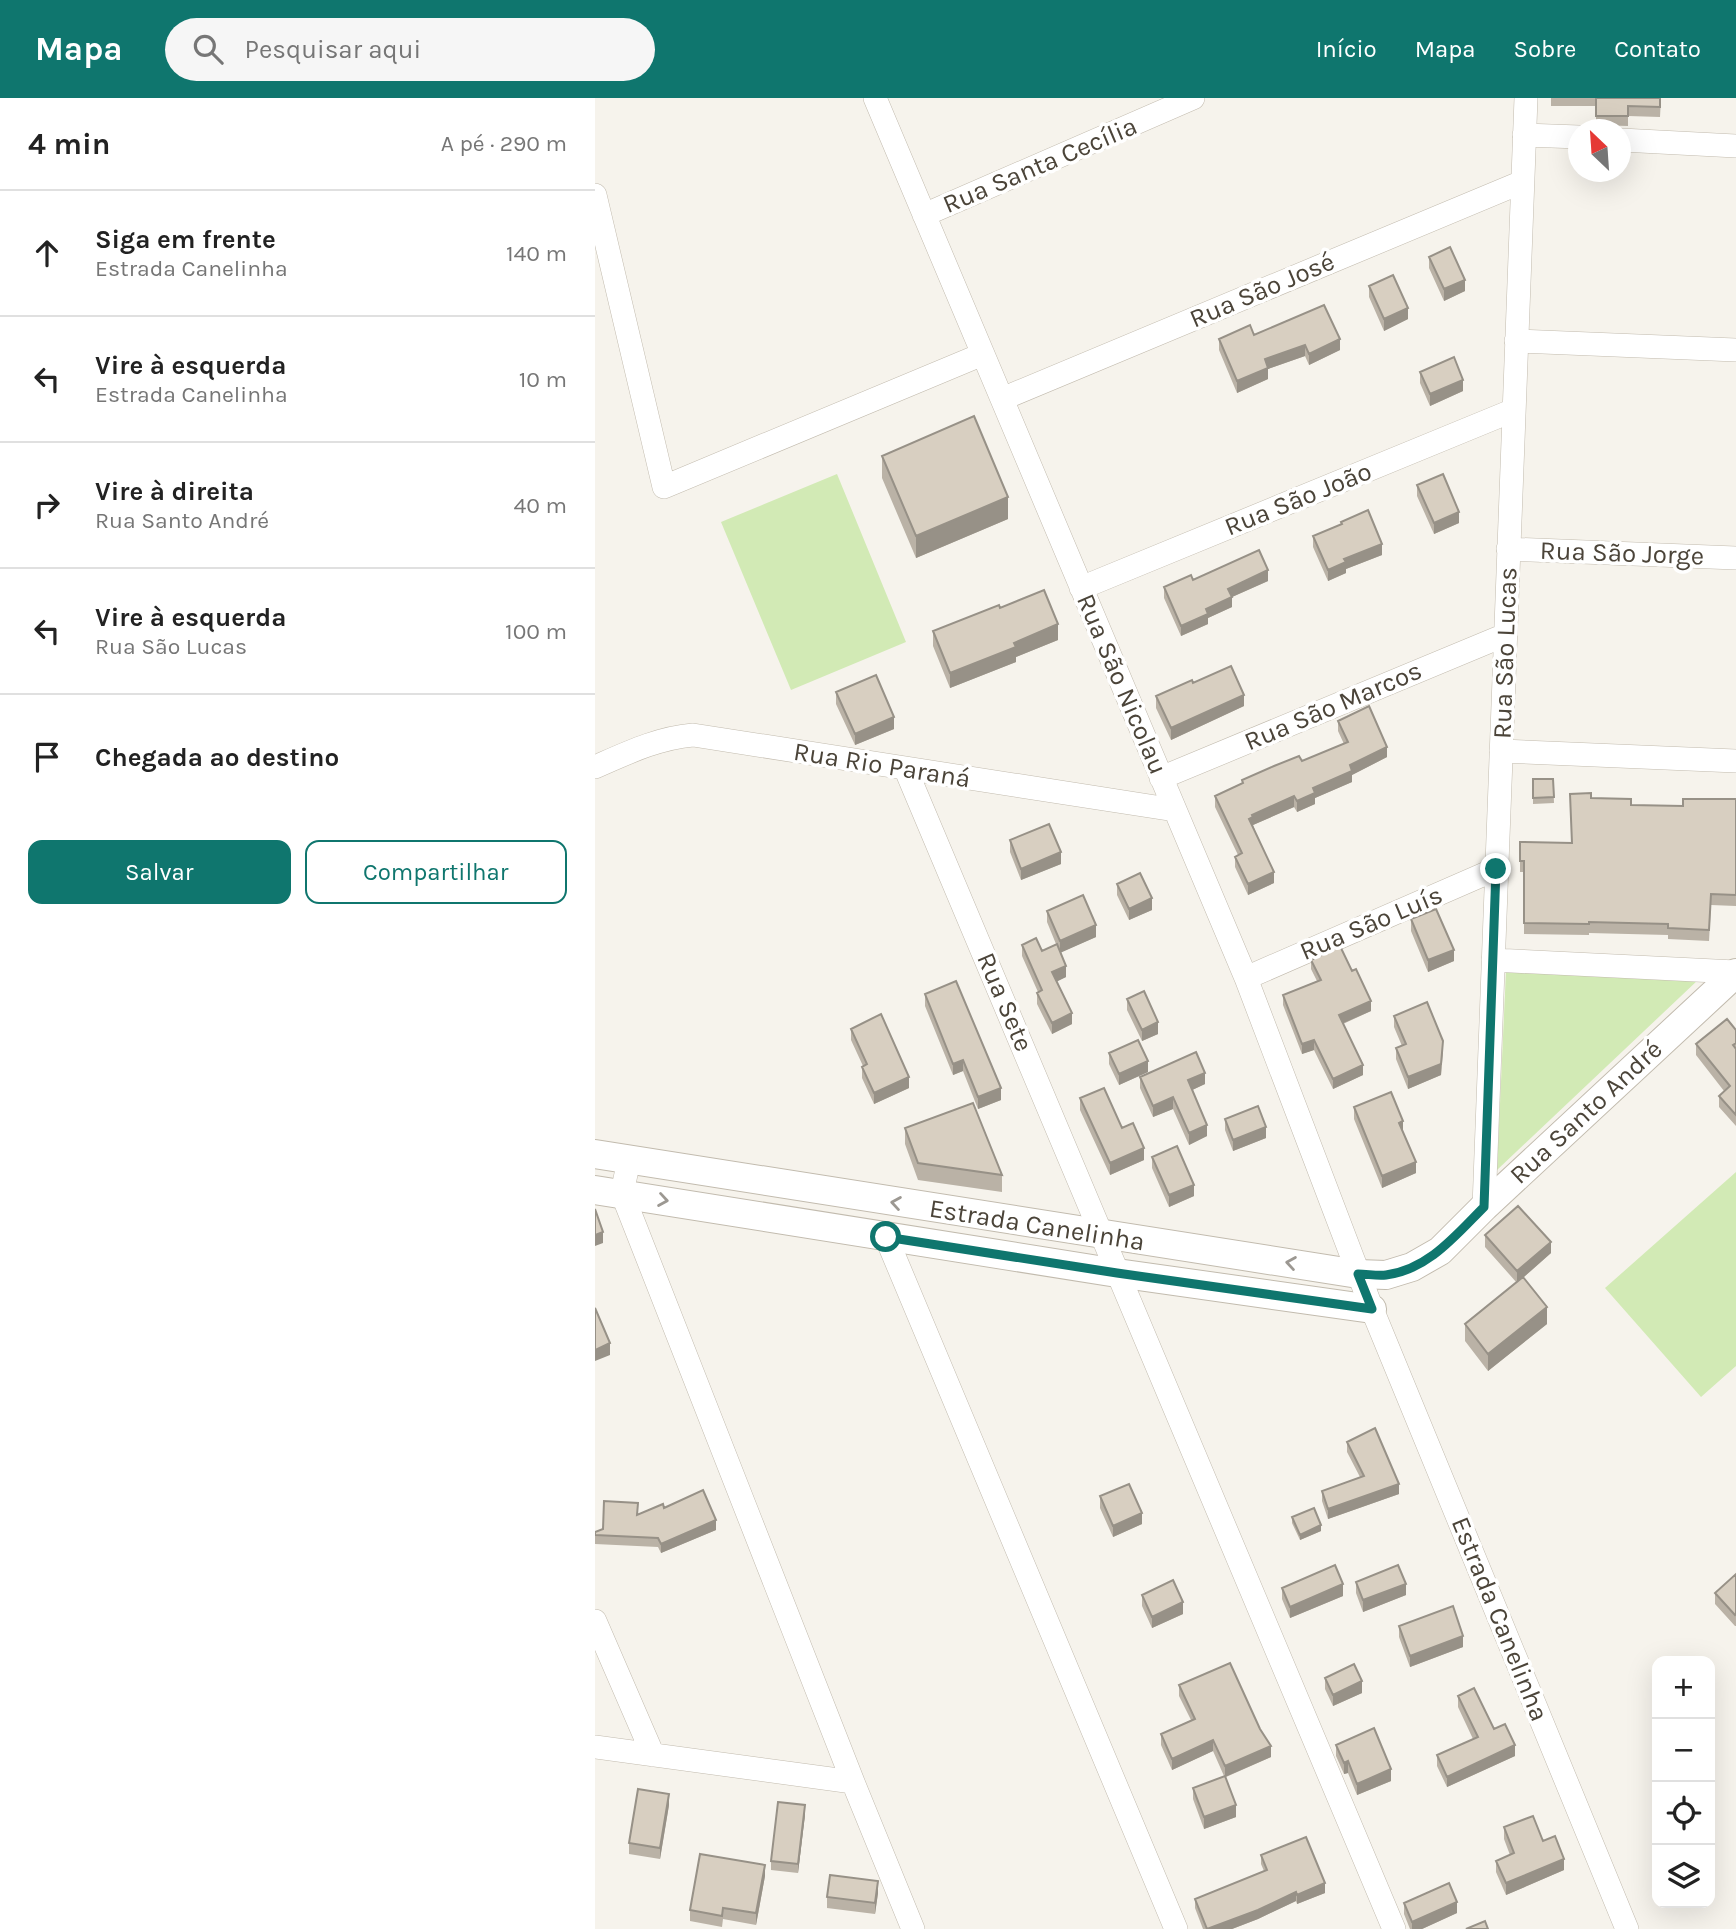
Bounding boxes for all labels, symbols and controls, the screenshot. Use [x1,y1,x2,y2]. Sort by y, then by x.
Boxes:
search box [165,18,655,81]
text: Mapa [35,30,123,68]
icon: search [189,30,227,68]
text: Pesquisar aqui [245,34,421,65]
text: Início [1316,35,1377,63]
text: Mapa [1415,35,1475,63]
text: Sobre [1513,35,1576,63]
text: Contato [1614,35,1701,63]
street label: Rua Santa Cecília [938,110,1142,220]
north arrow [1568,119,1631,182]
text: 4 min [28,126,110,162]
text: A pé · 290 m [441,130,567,157]
text: Siga em frente [95,224,276,255]
icon: ahead [28,234,66,272]
text: 140 m [506,240,567,267]
street label: Rua São José [1185,246,1339,334]
text: Estrada Canelinha [95,255,288,282]
text: Vire à esquerda [95,350,286,381]
icon: left [28,360,66,398]
text: 10 m [519,366,567,393]
text: Estrada Canelinha [95,381,288,408]
street label: Rua São João [1220,455,1376,543]
text: Vire à direita [95,476,254,507]
icon: right [28,486,66,524]
text: 40 m [514,492,567,519]
text: Rua Santo André [95,507,269,534]
street label: Rua São Jorge [1539,535,1705,571]
street label: Rua São Lucas [1487,567,1523,739]
street label: Rua São Nicolau [1070,589,1174,779]
text: Vire à esquerda [95,602,286,633]
icon: left [28,612,66,650]
text: 100 m [505,618,567,645]
text: Rua São Lucas [95,633,247,660]
street label: Rua São Marcos [1240,655,1426,757]
street label: Rua Rio Paraná [791,736,973,794]
icon: arrive [28,738,66,776]
text: Chegada ao destino [95,742,339,773]
button: Salvar [28,840,291,904]
button: Compartilhar [305,840,567,904]
route end [1480,853,1511,884]
street label: Rua São Luís [1295,879,1447,967]
street label: Rua Sete [970,948,1040,1056]
street label: Rua Santo André [1503,1034,1669,1190]
one-way arrow [657,1192,668,1207]
street label: Estrada Canelinha [927,1193,1147,1257]
one-way arrow [890,1195,902,1210]
route start [870,1221,901,1252]
one-way arrow [1285,1256,1297,1271]
street label: Estrada Canelinha [1445,1512,1555,1726]
map controls [1652,1656,1715,1908]
button: + [1652,1656,1715,1719]
button: − [1652,1719,1715,1782]
button: locate [1652,1782,1715,1845]
button: layers [1652,1845,1715,1908]

